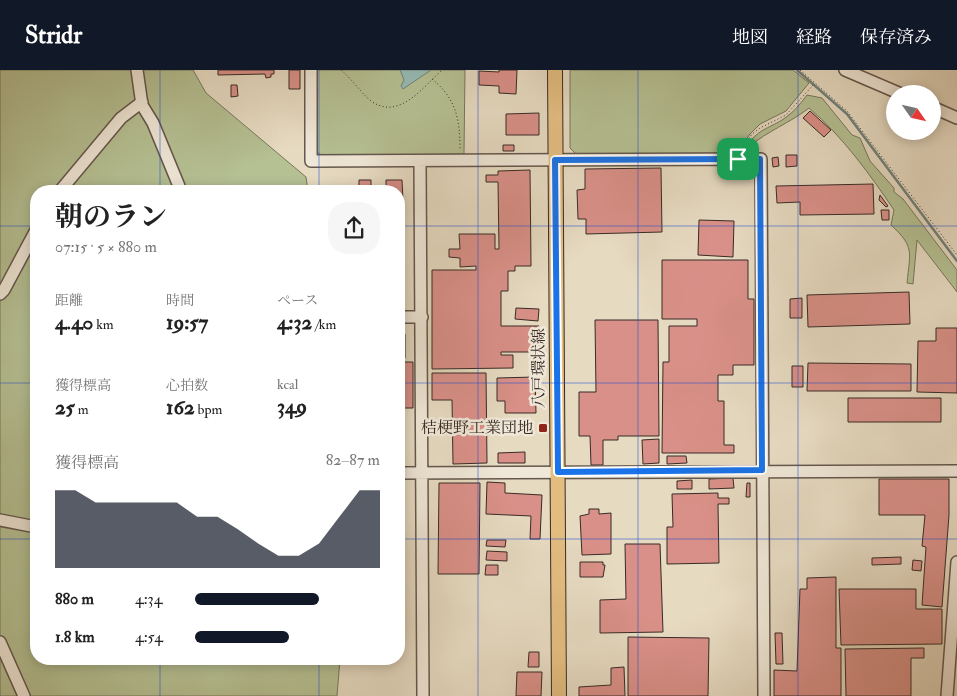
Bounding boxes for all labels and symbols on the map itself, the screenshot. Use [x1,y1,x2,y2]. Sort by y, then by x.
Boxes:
north arrow [886,85,941,140]
pin [717,138,759,180]
street label: 八戸環状線 [529,328,549,408]
place label: 桔梗野工業団地 [421,418,533,438]
marker: 桔梗野工業団地 [537,422,549,434]

